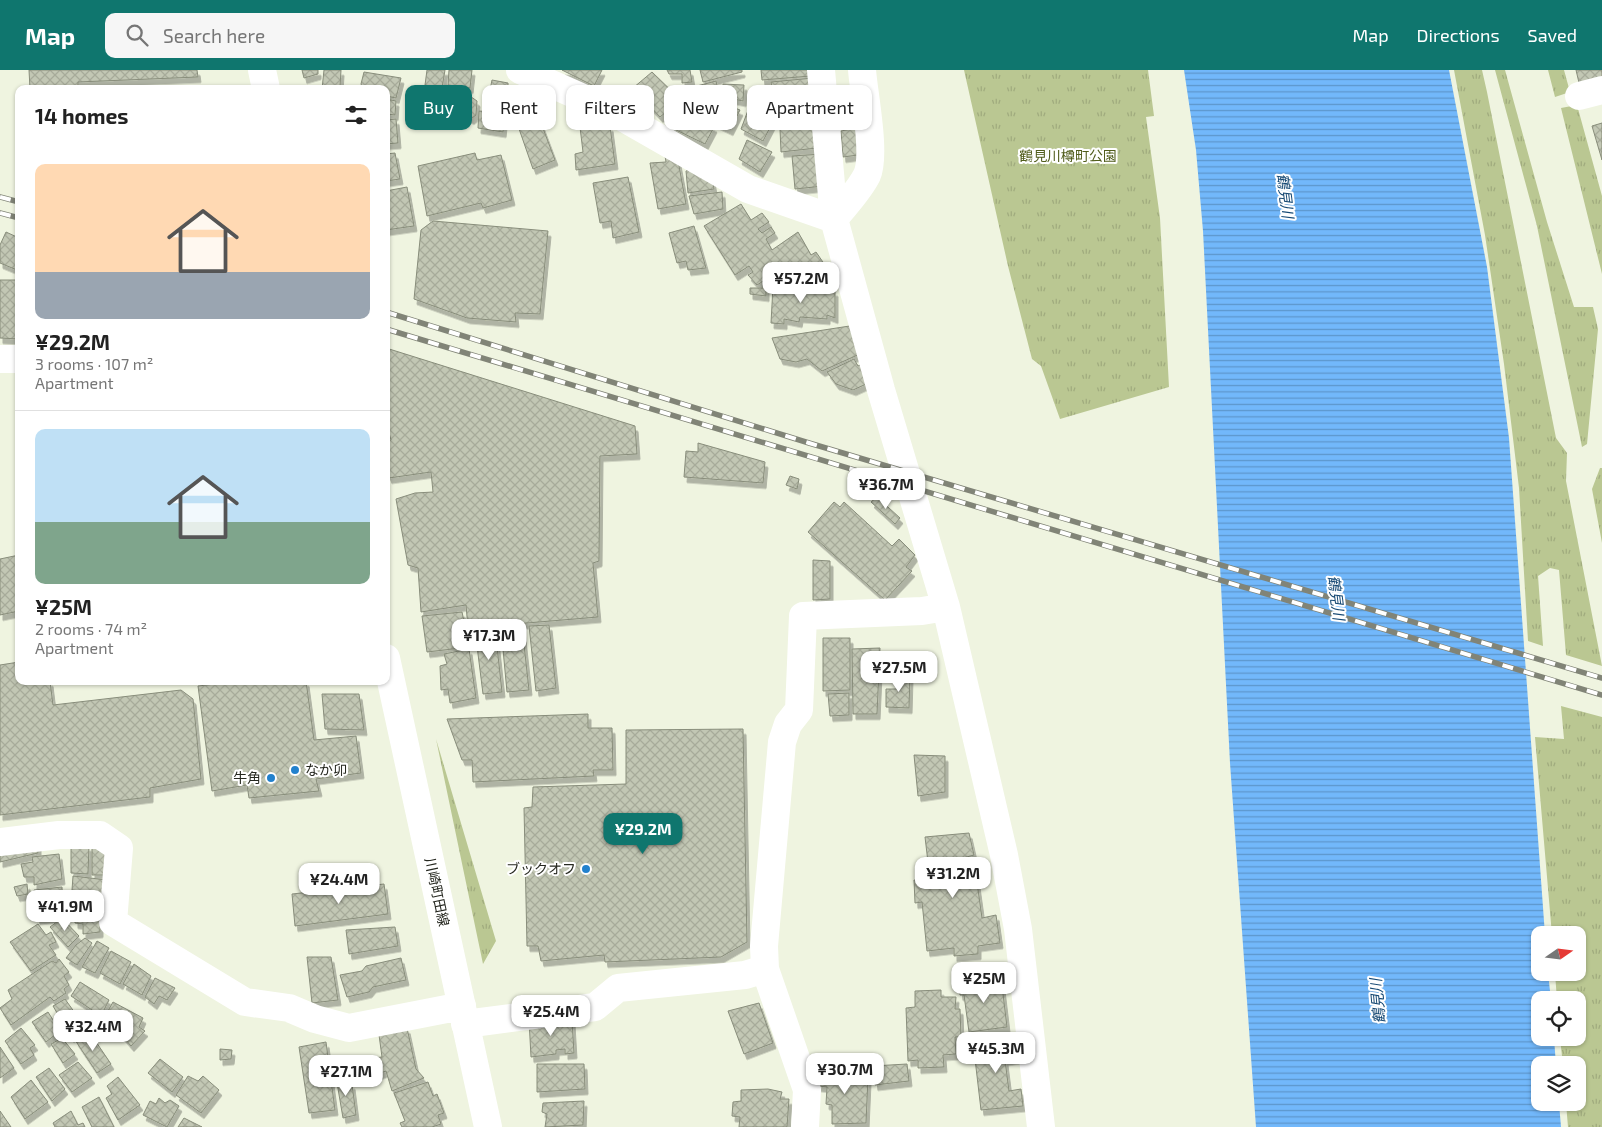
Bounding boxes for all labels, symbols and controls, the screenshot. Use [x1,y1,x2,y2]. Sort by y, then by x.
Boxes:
search box [105,13,455,58]
text: Map [25,21,75,50]
icon: search [123,21,151,49]
text: Search here [163,24,265,47]
text: Map [1352,24,1389,46]
text: Directions [1417,24,1500,46]
text: Saved [1528,24,1577,46]
chip: Buy [405,85,472,130]
chip: Rent [482,85,556,130]
chip: Filters [566,85,654,130]
chip: New [664,85,737,130]
chip: Apartment [747,85,872,130]
icon: filters [342,101,370,129]
text: 14 homes [35,103,129,128]
park label: 鶴見川樽町公園 [1019,147,1117,164]
water label: 鶴見川 [1274,172,1298,221]
icon: home [158,196,248,286]
pin: ¥57.2M [760,262,842,304]
text: ¥57.2M [773,268,829,287]
text: ¥29.2M [35,329,110,354]
text: 3 rooms · 107 m² [35,354,153,373]
text: Apartment [35,373,114,392]
icon: home [158,462,248,552]
pin: ¥36.7M [845,468,927,510]
text: ¥36.7M [858,474,914,493]
water label: 鶴見川 [1325,574,1349,623]
text: ¥25M [35,594,92,619]
pin: ¥17.3M [448,618,530,661]
text: 2 rooms · 74 m² [35,619,147,638]
text: ¥17.3M [463,625,515,644]
text: Apartment [35,638,114,657]
pin: ¥27.5M [858,650,940,693]
text: ¥27.5M [871,657,927,676]
place label: なか卯 [305,761,347,778]
marker: なか卯 [289,764,301,776]
place label: 牛角 [233,769,261,786]
marker: 牛角 [265,772,277,784]
pin: ¥29.2M [602,812,684,855]
text: ¥29.2M [614,819,672,838]
street label: 川崎町田線 [422,856,453,928]
pin: ¥31.2M [912,856,994,899]
place label: ブックオフ [506,860,576,877]
pin: ¥24.4M [298,862,380,905]
marker: ブックオフ [580,863,592,875]
text: ¥31.2M [926,863,980,882]
text: ¥24.4M [310,869,368,888]
pin: ¥41.9M [24,890,106,932]
text: ¥41.9M [37,896,93,915]
north arrow [1531,926,1586,981]
map controls [1531,926,1586,1111]
pin: ¥25M [954,962,1014,1004]
text: ¥25M [962,968,1006,987]
water label: 鶴見川 [1366,976,1388,1024]
button: locate [1531,991,1586,1046]
pin: ¥25.4M [510,994,592,1037]
text: ¥25.4M [522,1001,580,1020]
pin: ¥32.4M [52,1010,134,1052]
text: ¥32.4M [64,1016,122,1035]
pin: ¥45.3M [955,1032,1037,1074]
text: ¥45.3M [967,1038,1025,1057]
pin: ¥30.7M [804,1052,886,1095]
pin: ¥27.1M [305,1054,387,1097]
button: layers [1531,1056,1586,1111]
text: ¥30.7M [817,1059,873,1078]
text: ¥27.1M [320,1061,372,1080]

